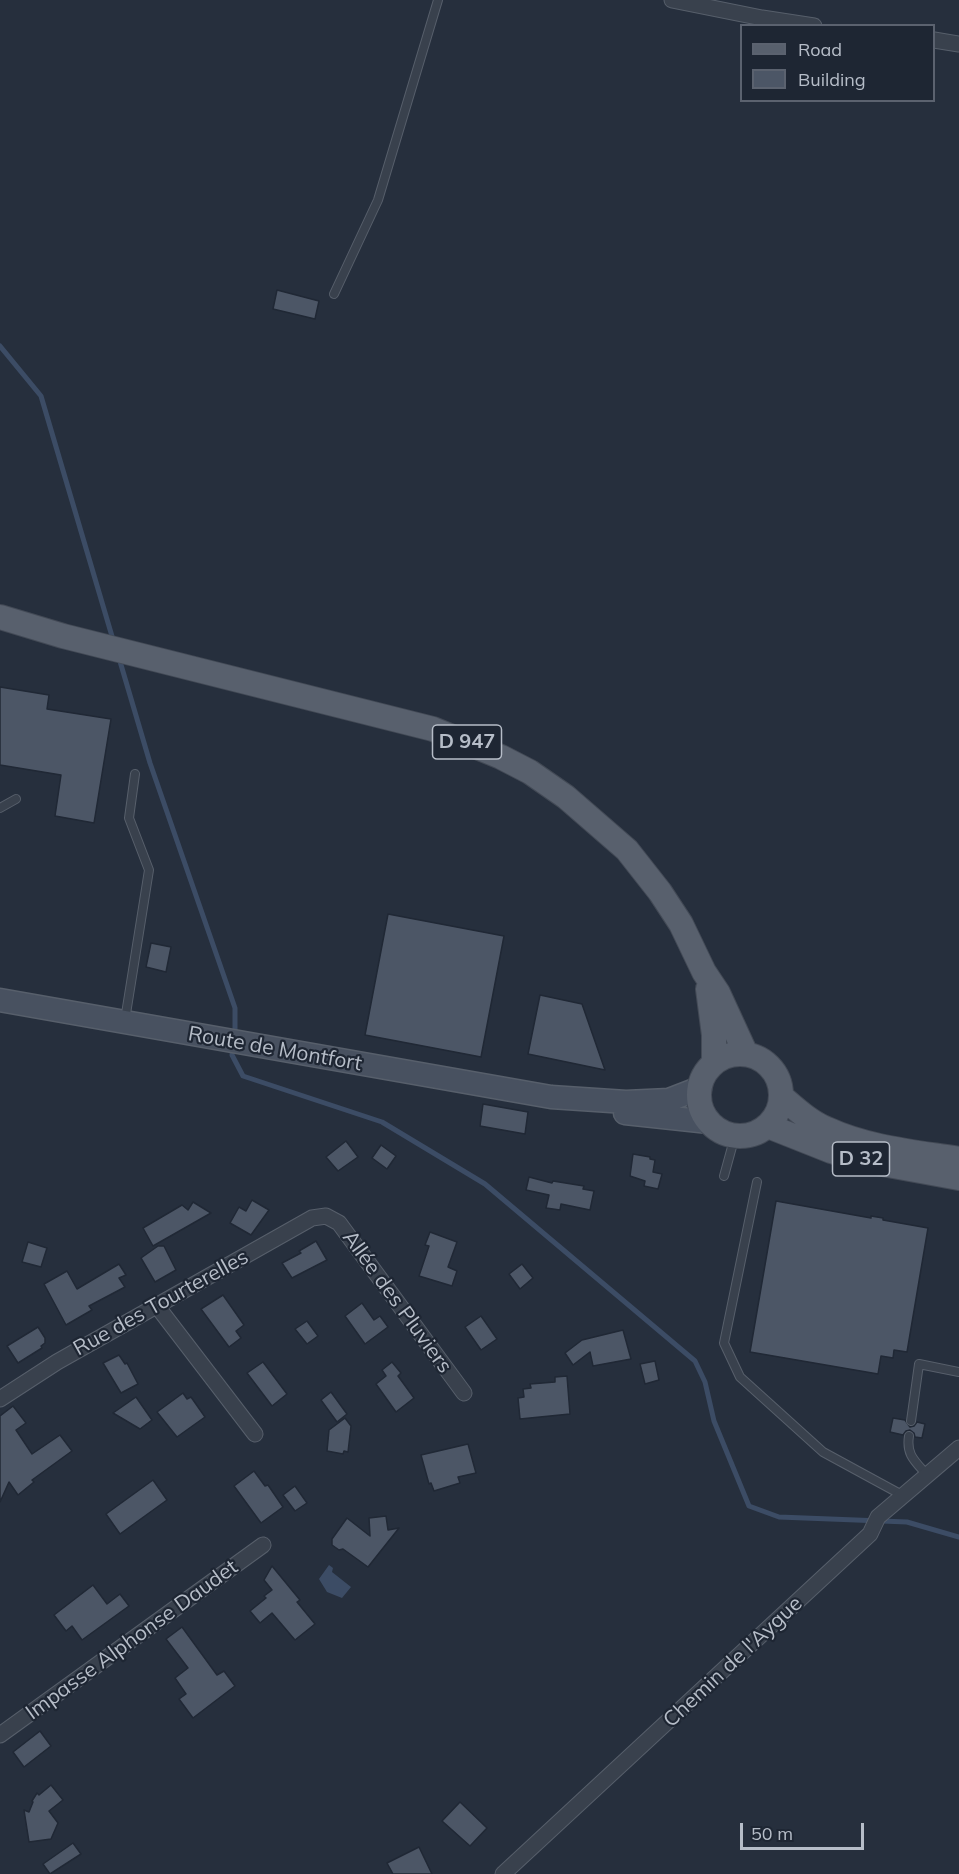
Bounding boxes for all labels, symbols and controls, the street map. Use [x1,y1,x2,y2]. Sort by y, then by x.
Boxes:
legend [740,24,935,102]
text: Road [798,38,842,61]
text: Building [798,68,866,91]
road number: D 947 [432,725,502,759]
street label: Route de Montfort [186,1021,364,1077]
road number: D 32 [832,1142,890,1176]
street label: Allée des Pluviers [337,1226,457,1378]
street label: Rue des Tourterelles [69,1244,253,1362]
street label: Impasse Alphonse Daudet [21,1555,243,1725]
street label: Chemin de l'Aygue [658,1591,808,1733]
scale bar [743,1811,868,1849]
text: 50 m [751,1822,793,1845]

